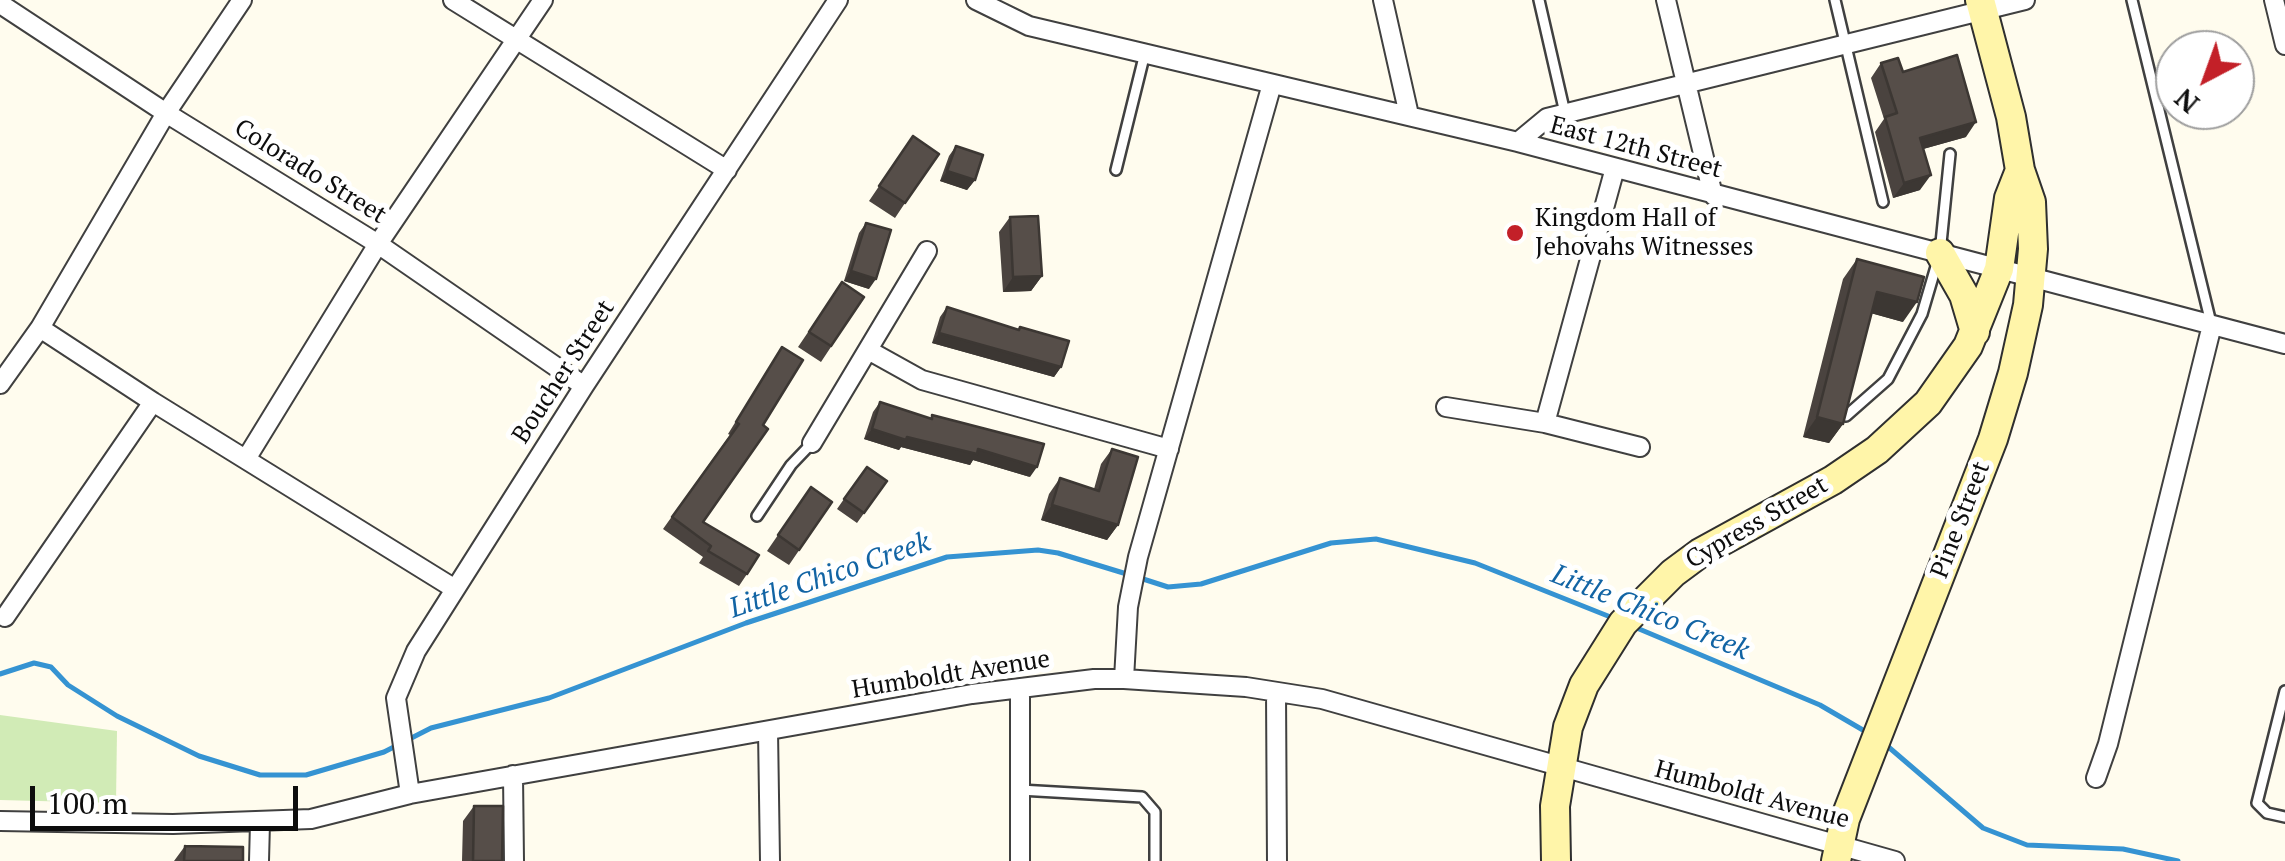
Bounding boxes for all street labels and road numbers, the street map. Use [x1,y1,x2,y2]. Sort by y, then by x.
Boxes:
street label: East 12th Street [1547,111,1725,185]
street label: Colorado Street [229,113,391,231]
street label: Boucher Street [507,295,621,449]
street label: Pine Street [1925,457,1997,583]
street label: Cypress Street [1681,470,1833,576]
street label: Humboldt Avenue [850,645,1052,705]
street label: Humboldt Avenue [1651,755,1853,835]

